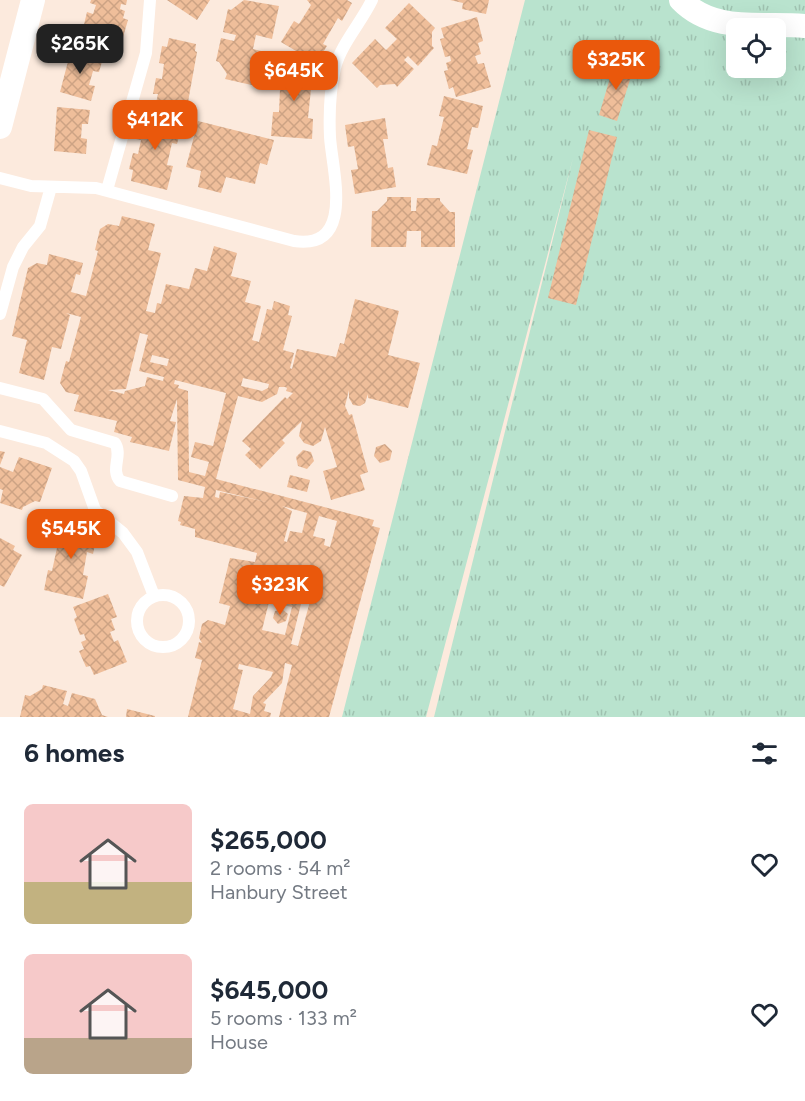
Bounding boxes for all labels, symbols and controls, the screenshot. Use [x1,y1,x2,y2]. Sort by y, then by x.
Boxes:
map controls [726,18,786,78]
button: locate [726,18,786,78]
pin: $265K [38,24,122,75]
text: $265K [50,31,110,55]
pin: $325K [574,40,658,91]
text: $325K [587,47,645,71]
pin: $645K [252,51,336,102]
text: $645K [264,58,324,82]
pin: $412K [113,100,197,151]
text: $412K [126,107,184,131]
pin: $545K [29,509,113,560]
text: $545K [41,516,101,540]
pin: $323K [238,565,322,616]
text: $323K [251,572,309,596]
text: 6 homes [24,737,124,769]
icon: filters [748,737,781,770]
text: $265,000 [210,824,327,856]
icon: home [72,828,144,900]
icon: heart [748,848,781,881]
text: 2 rooms · 54 m² [210,856,350,880]
text: Hanbury Street [210,880,347,904]
text: $645,000 [210,974,328,1006]
icon: home [72,978,144,1050]
icon: heart [748,998,781,1031]
text: 5 rooms · 133 m² [210,1006,357,1030]
text: House [210,1030,268,1054]

